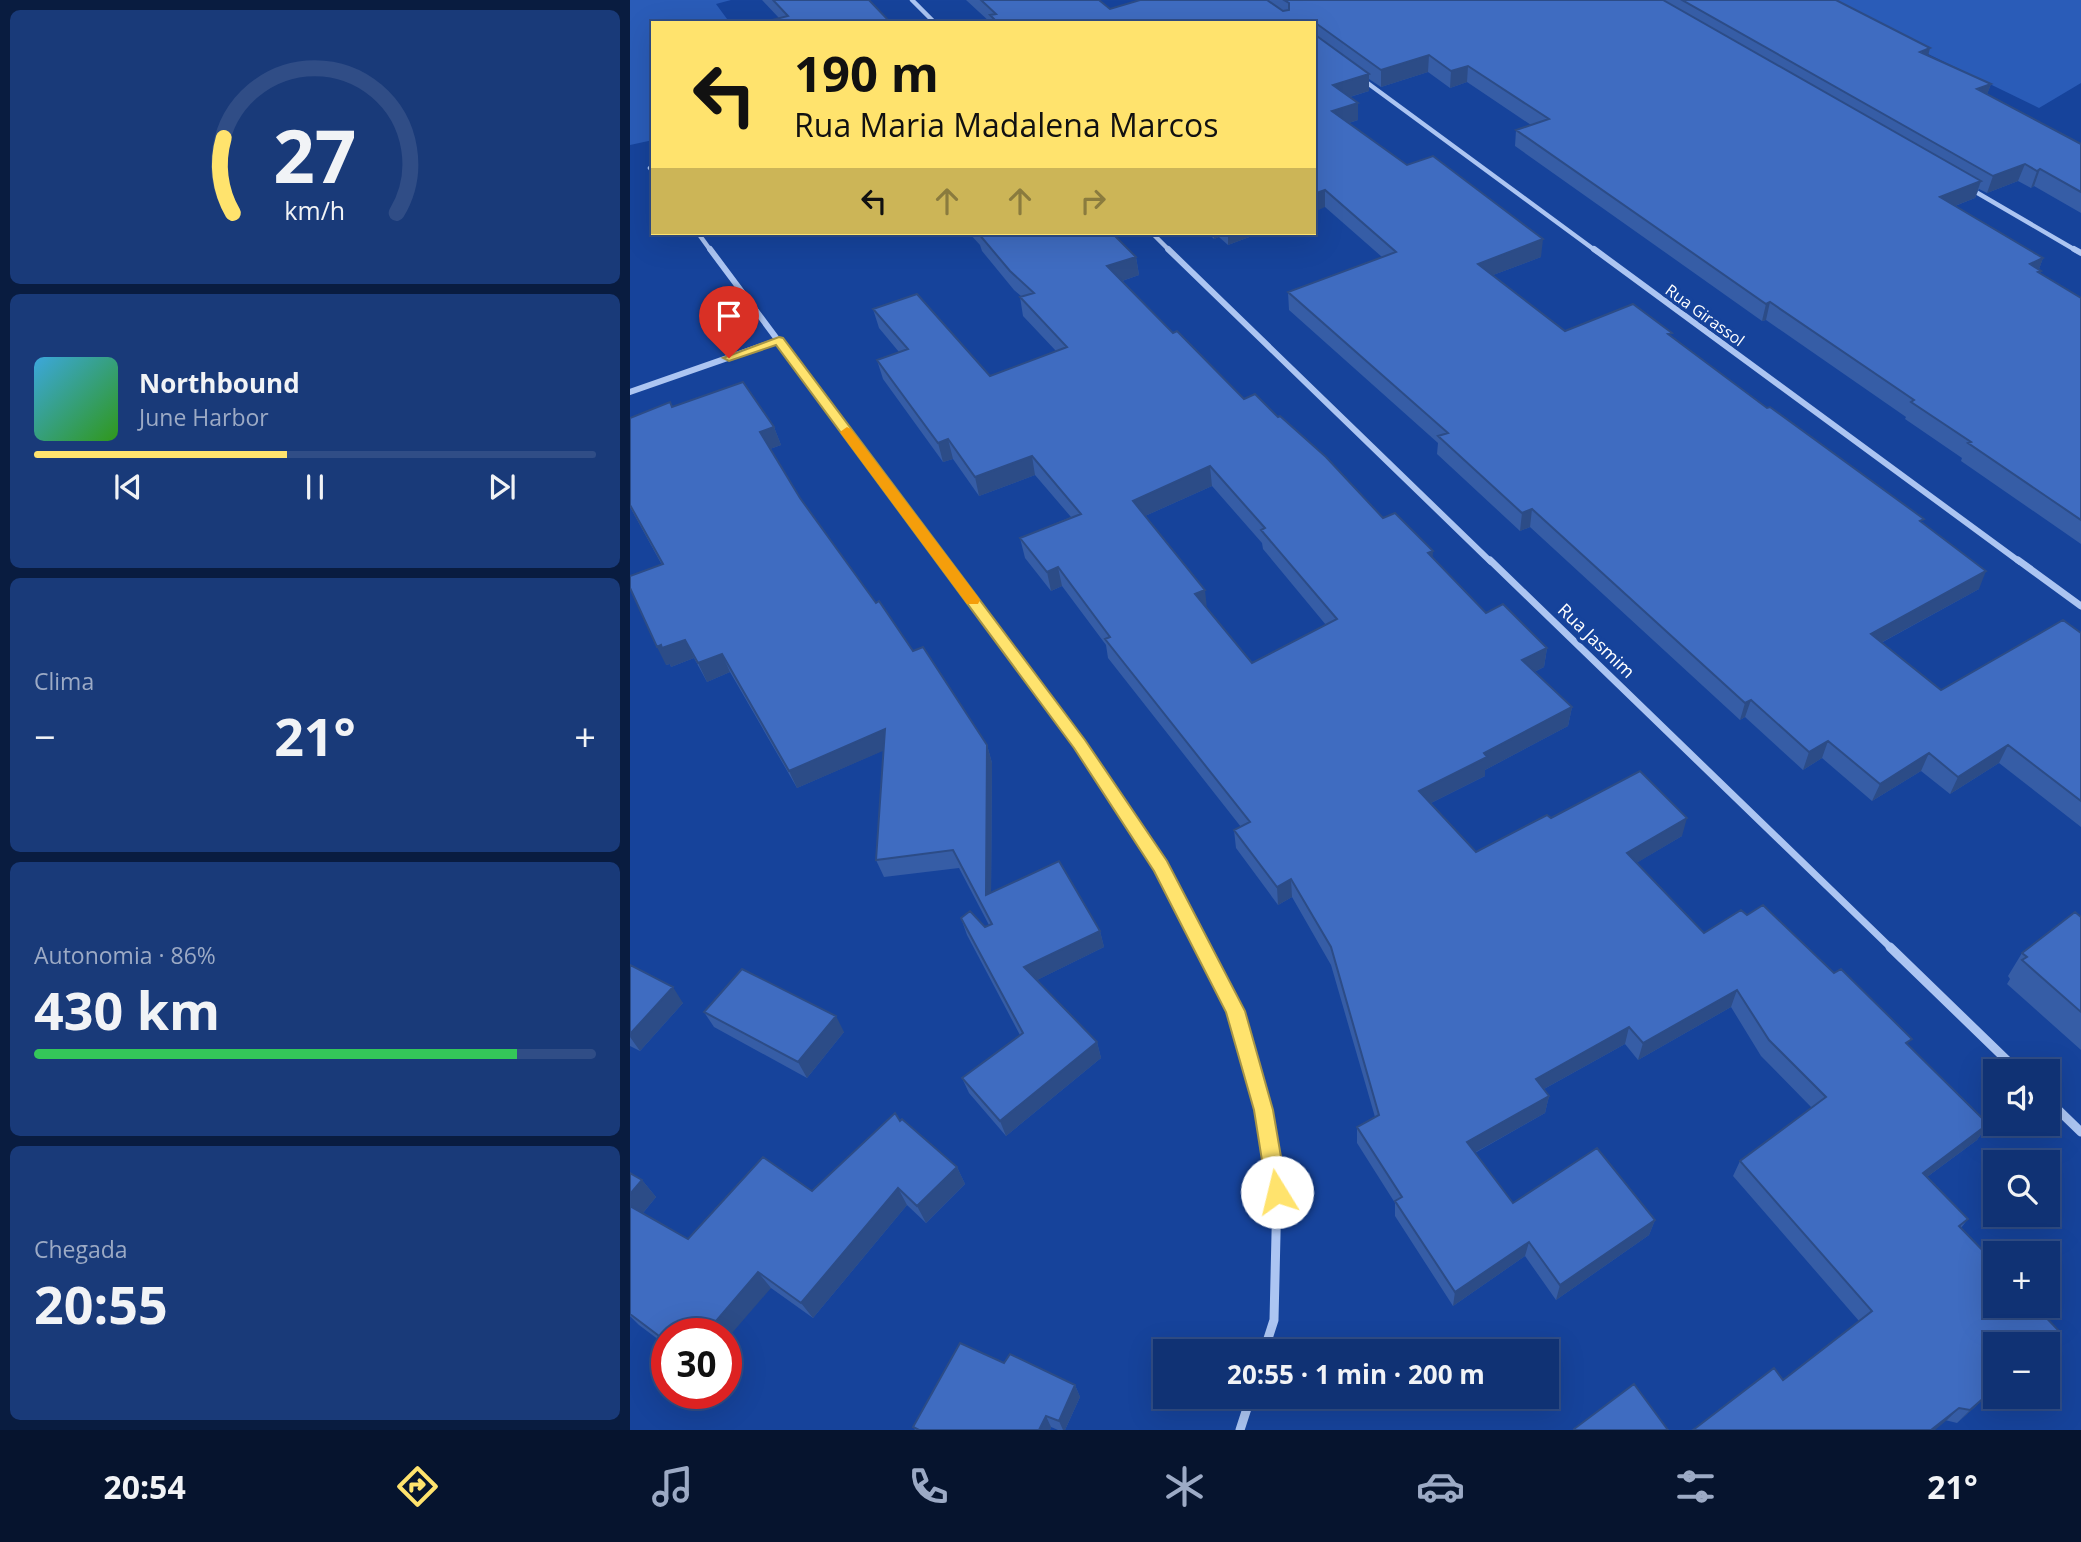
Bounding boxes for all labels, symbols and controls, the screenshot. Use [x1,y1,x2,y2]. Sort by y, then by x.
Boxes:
text: 190 m [794,40,939,106]
icon: left [679,49,770,140]
text: Rua Maria Madalena Marcos [794,103,1218,146]
text: 27 [273,105,357,204]
icon: left [855,182,893,220]
icon: ahead [928,182,966,220]
icon: ahead [1001,182,1039,220]
icon: right [1074,182,1112,220]
text: km/h [285,193,345,227]
street label: Rua Girassol [1661,279,1749,351]
pin [699,286,759,358]
icon: arrive [710,297,748,335]
text: Northbound [139,365,300,401]
text: June Harbor [139,401,269,433]
icon: previous [109,468,147,506]
icon: pause [296,468,334,506]
icon: next [483,468,521,506]
street label: Rua Jasmim [1553,598,1640,683]
text: Clima [34,665,94,697]
text: 21° [274,700,356,771]
text: − [34,710,56,762]
text: + [574,710,596,762]
text: Autonomia · 86% [34,939,216,971]
text: 430 km [34,974,220,1045]
map controls [1983,1059,2060,1409]
button: sound [1983,1059,2060,1136]
button: search [1983,1150,2060,1227]
position arrow [1240,1155,1314,1229]
text: Chegada [34,1233,128,1265]
button: + [1983,1241,2060,1318]
text: 20:55 [34,1268,168,1339]
speed limit sign: 30 [651,1318,742,1409]
button: − [1983,1332,2060,1409]
text: 20:55 · 1 min · 200 m [1227,1356,1485,1392]
icon: directions [393,1462,442,1511]
icon: music [648,1462,697,1511]
icon: phone [904,1462,953,1511]
icon: climate [1160,1462,1209,1511]
icon: car [1416,1462,1465,1511]
icon: filters [1671,1462,1720,1511]
text: 20:54 [103,1465,186,1508]
text: 21° [1927,1465,1978,1508]

